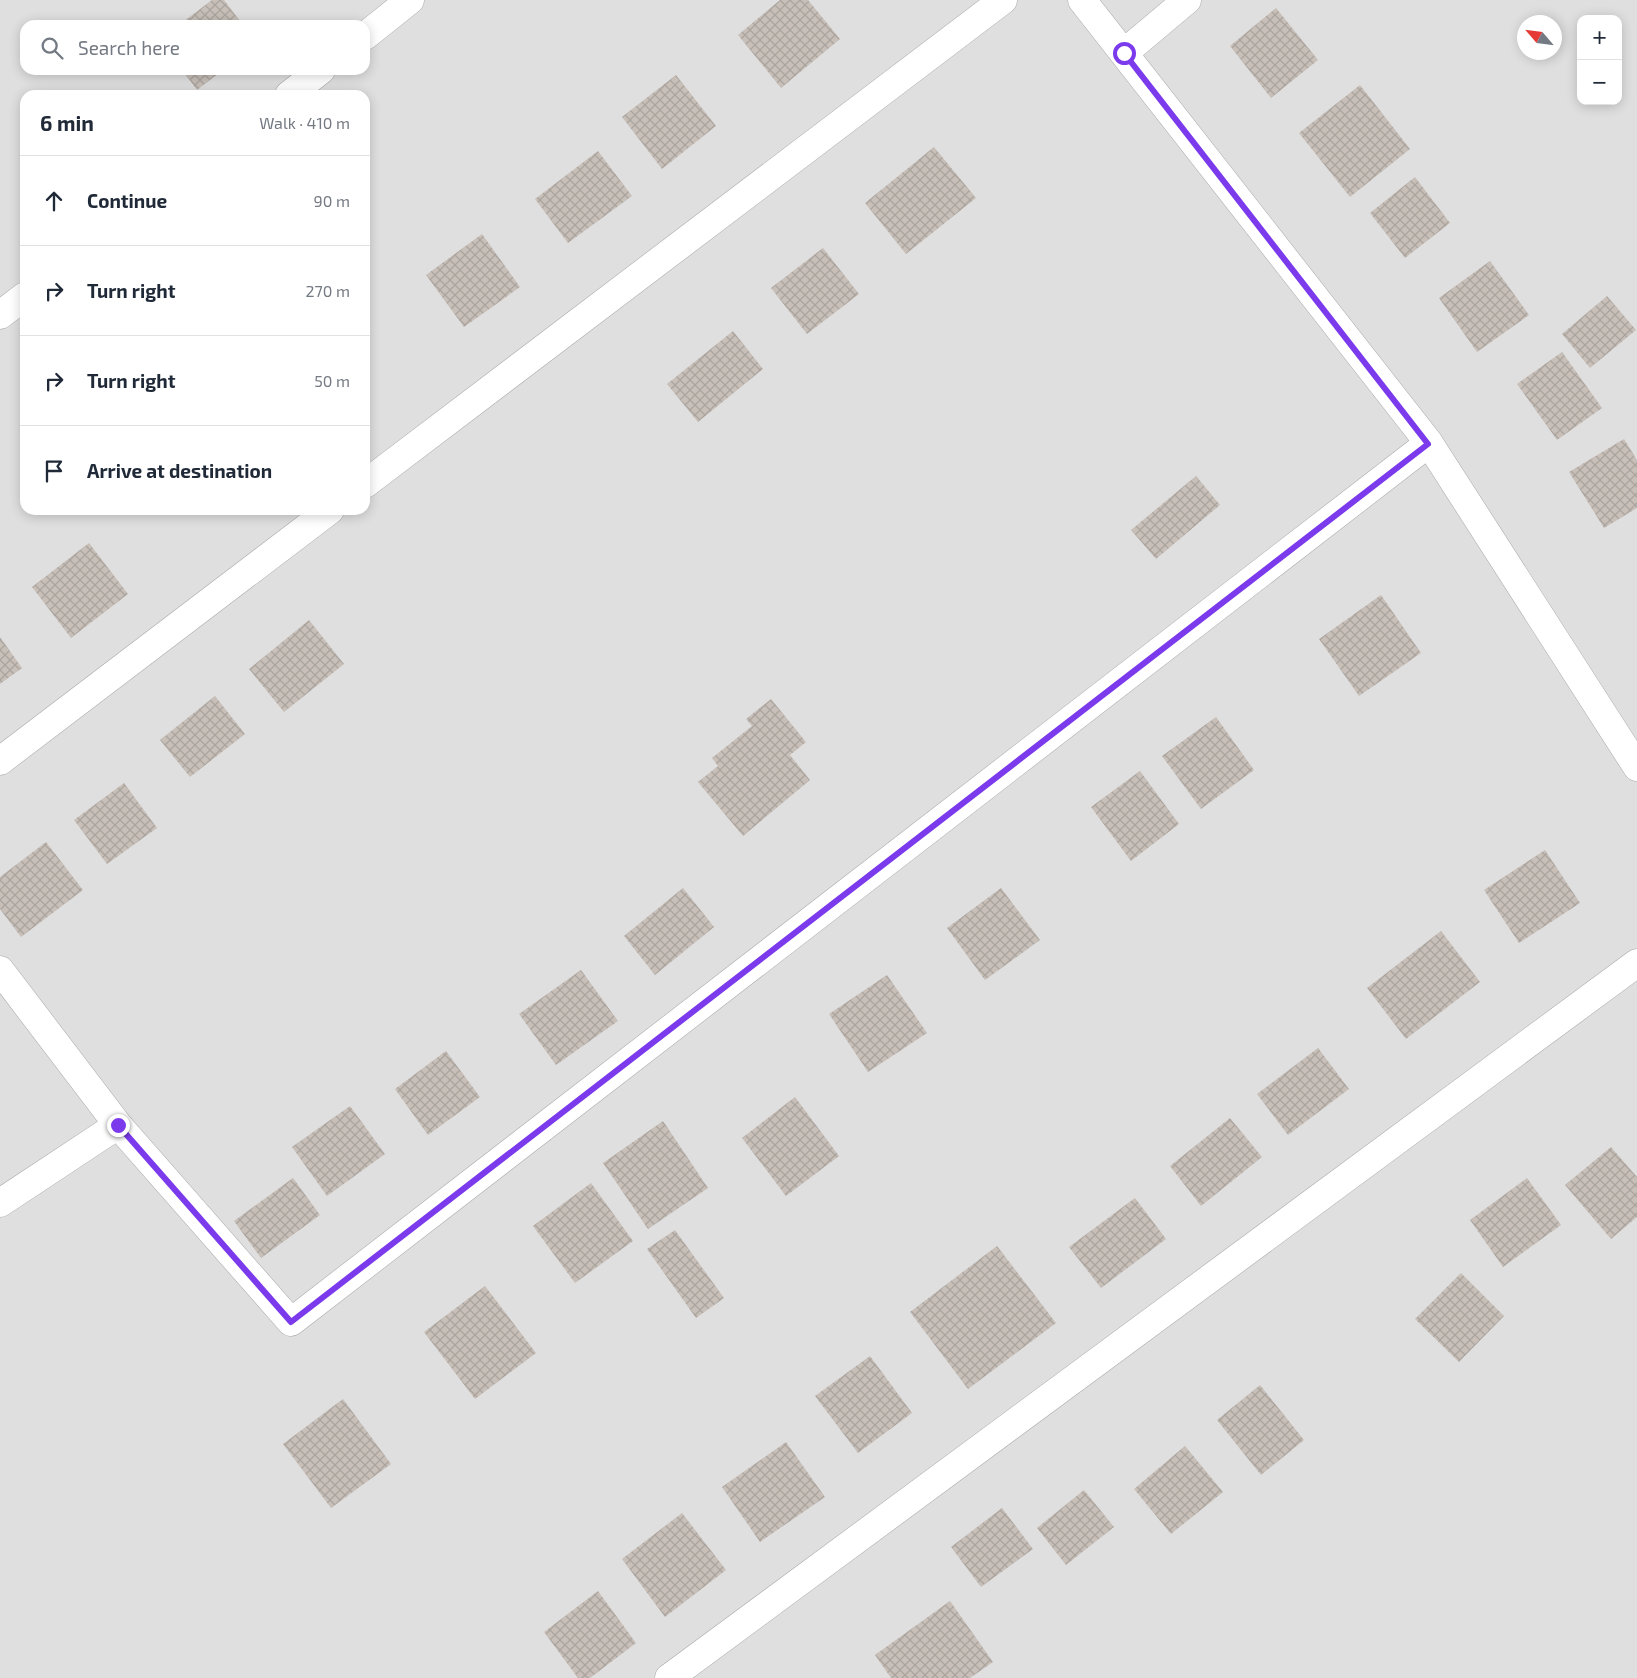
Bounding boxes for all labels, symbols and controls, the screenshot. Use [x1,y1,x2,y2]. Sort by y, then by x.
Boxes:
north arrow [1517,15,1562,60]
map controls [1577,15,1622,105]
button: + [1577,15,1622,60]
search box [20,20,370,75]
icon: search [38,34,66,62]
text: Search here [78,36,180,59]
route start [1113,42,1136,65]
button: − [1577,60,1622,105]
text: 6 min [40,110,94,135]
text: Walk · 410 m [259,113,350,132]
icon: ahead [40,187,68,215]
text: Continue [87,189,167,212]
text: 90 m [314,191,350,210]
icon: right [40,277,68,305]
text: Turn right [87,279,175,302]
text: 270 m [306,281,350,300]
icon: right [40,367,68,395]
text: Turn right [87,369,175,392]
text: 50 m [314,371,350,390]
icon: arrive [40,457,68,485]
text: Arrive at destination [87,459,272,482]
route end [107,1114,130,1137]

